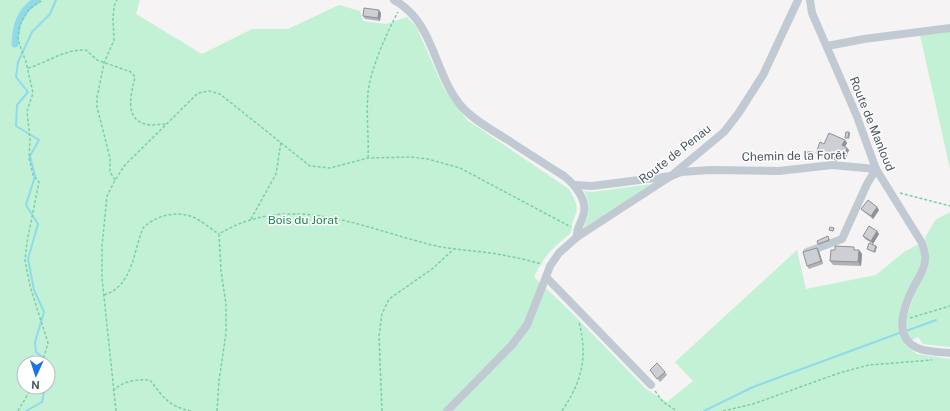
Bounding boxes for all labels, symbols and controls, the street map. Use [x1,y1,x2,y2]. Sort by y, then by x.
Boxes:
street label: Route de Manloud [847,75,897,173]
street label: Route de Penau [636,122,714,186]
street label: Chemin de la Forêt [742,148,847,164]
park label: Bois du Jorat [268,213,339,227]
north arrow [16,355,56,395]
text: N [31,379,40,391]

